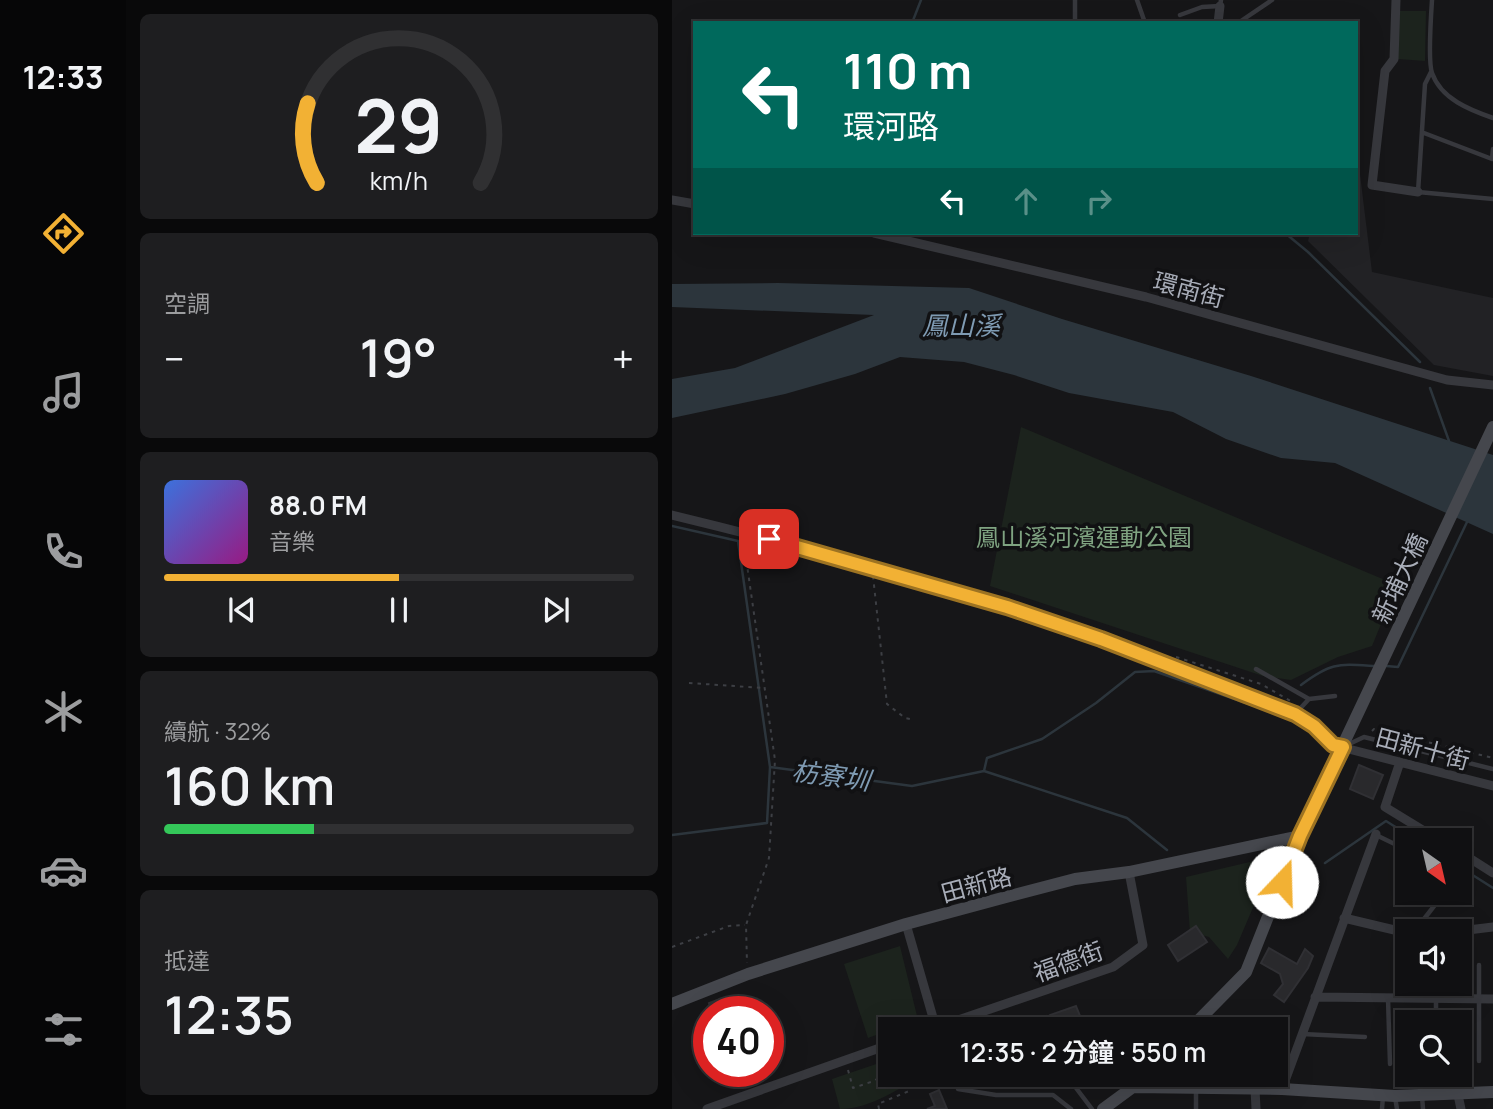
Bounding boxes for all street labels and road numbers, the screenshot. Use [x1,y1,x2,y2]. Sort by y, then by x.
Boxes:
street label: 環南街 [1150,264,1228,314]
street label: 新埔大橋 [1364,528,1434,628]
street label: 田新十街 [1372,720,1474,776]
street label: 田新路 [937,859,1015,909]
street label: 福德街 [1029,933,1107,989]

